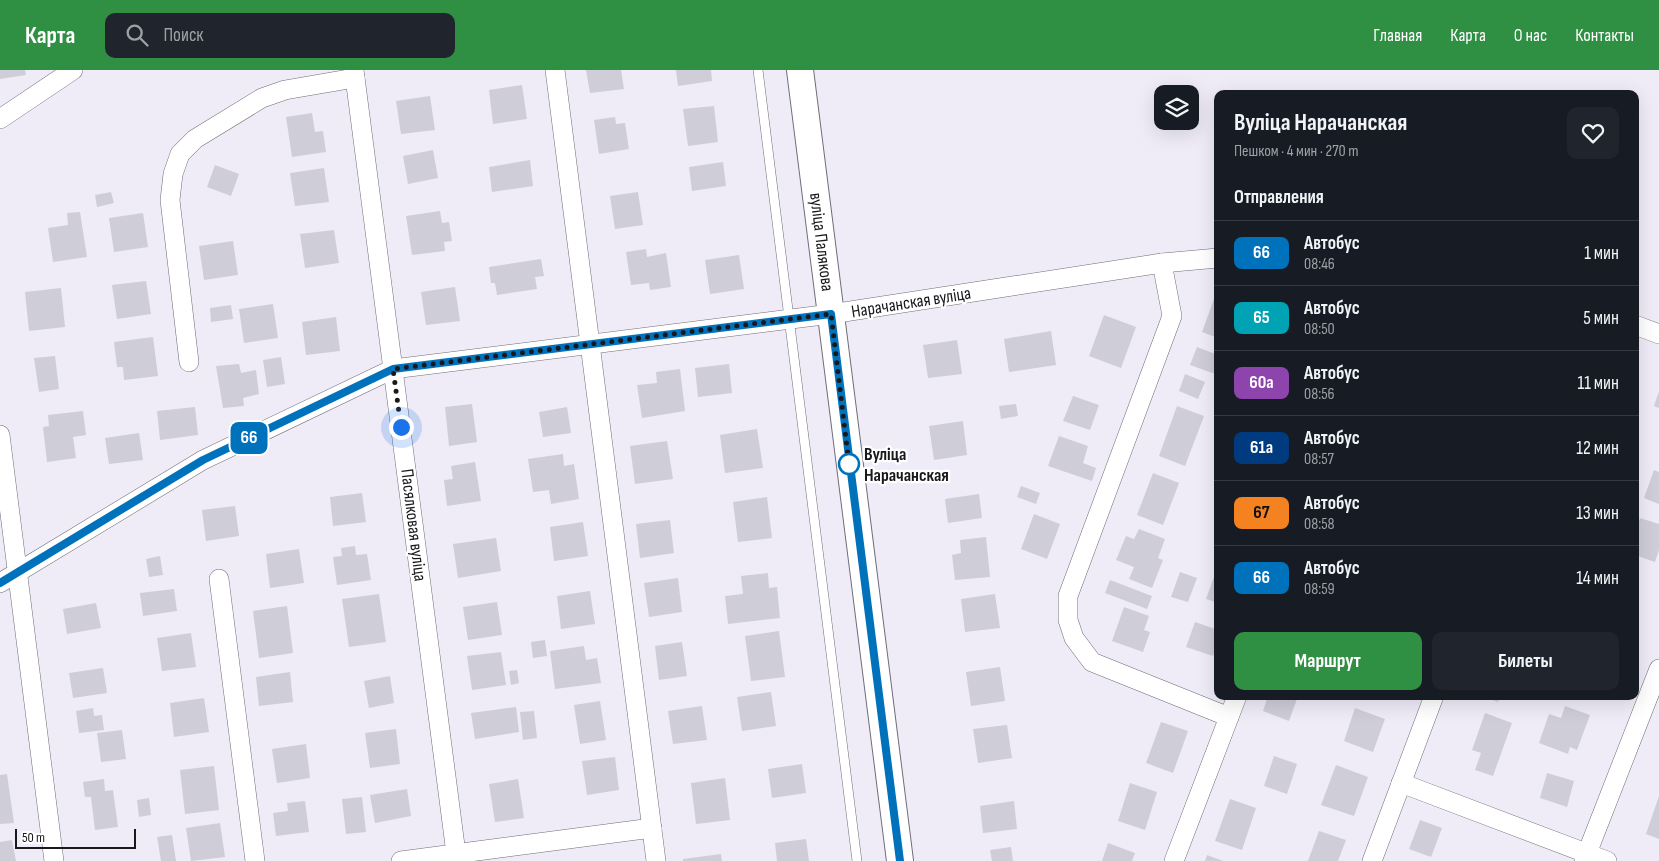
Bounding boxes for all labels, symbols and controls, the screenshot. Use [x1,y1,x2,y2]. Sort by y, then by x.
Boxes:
search box [105,13,455,58]
text: Карта [25,21,75,50]
icon: search [123,21,151,49]
text: Поиск [163,24,204,47]
text: Главная [1373,25,1422,46]
text: Карта [1450,25,1486,46]
text: О нас [1514,25,1547,46]
text: Контакты [1575,25,1634,46]
map controls [1154,85,1199,130]
button: layers [1154,85,1199,130]
button: heart [1567,107,1619,159]
text: Вуліца Нарачанская [1234,108,1407,137]
text: Пешком · 4 мин · 270 m [1234,142,1358,161]
text: Отправления [1234,186,1324,209]
street label: вуліца Палякова [805,192,838,293]
text: Автобус [1304,232,1360,255]
text: 66 [1253,242,1270,263]
text: 1 мин [1584,242,1619,265]
text: 08:46 [1304,255,1335,274]
street label: Нарачанская вуліца [850,283,972,322]
text: Автобус [1304,297,1360,320]
text: 65 [1253,307,1270,328]
text: 5 мин [1583,307,1619,330]
text: 08:50 [1304,320,1335,339]
text: Автобус [1304,362,1360,385]
text: 60а [1249,372,1274,393]
text: 11 мин [1578,372,1619,395]
text: 08:56 [1304,385,1335,404]
your location [389,415,414,440]
line badge: 66 [226,422,272,454]
text: 66 [241,427,257,448]
text: Автобус [1304,427,1360,450]
text: 61а [1250,437,1273,458]
text: 12 мин [1576,437,1619,460]
place label: Вуліца Нарачанская [864,444,949,486]
text: 08:57 [1304,450,1334,469]
marker: Вуліца Нарачанская [838,453,860,475]
street label: Пасялковая вуліца [396,468,431,583]
text: Автобус [1304,492,1360,515]
text: 67 [1253,502,1270,523]
text: 13 мин [1576,502,1619,525]
text: 08:58 [1304,515,1335,534]
text: Автобус [1304,557,1360,580]
text: 66 [1253,567,1270,588]
text: 14 мин [1576,567,1619,590]
text: 08:59 [1304,580,1335,599]
button: Маршрут [1234,632,1422,690]
button: Билеты [1432,632,1619,690]
scale bar [15,826,136,849]
text: 50 m [22,829,45,846]

